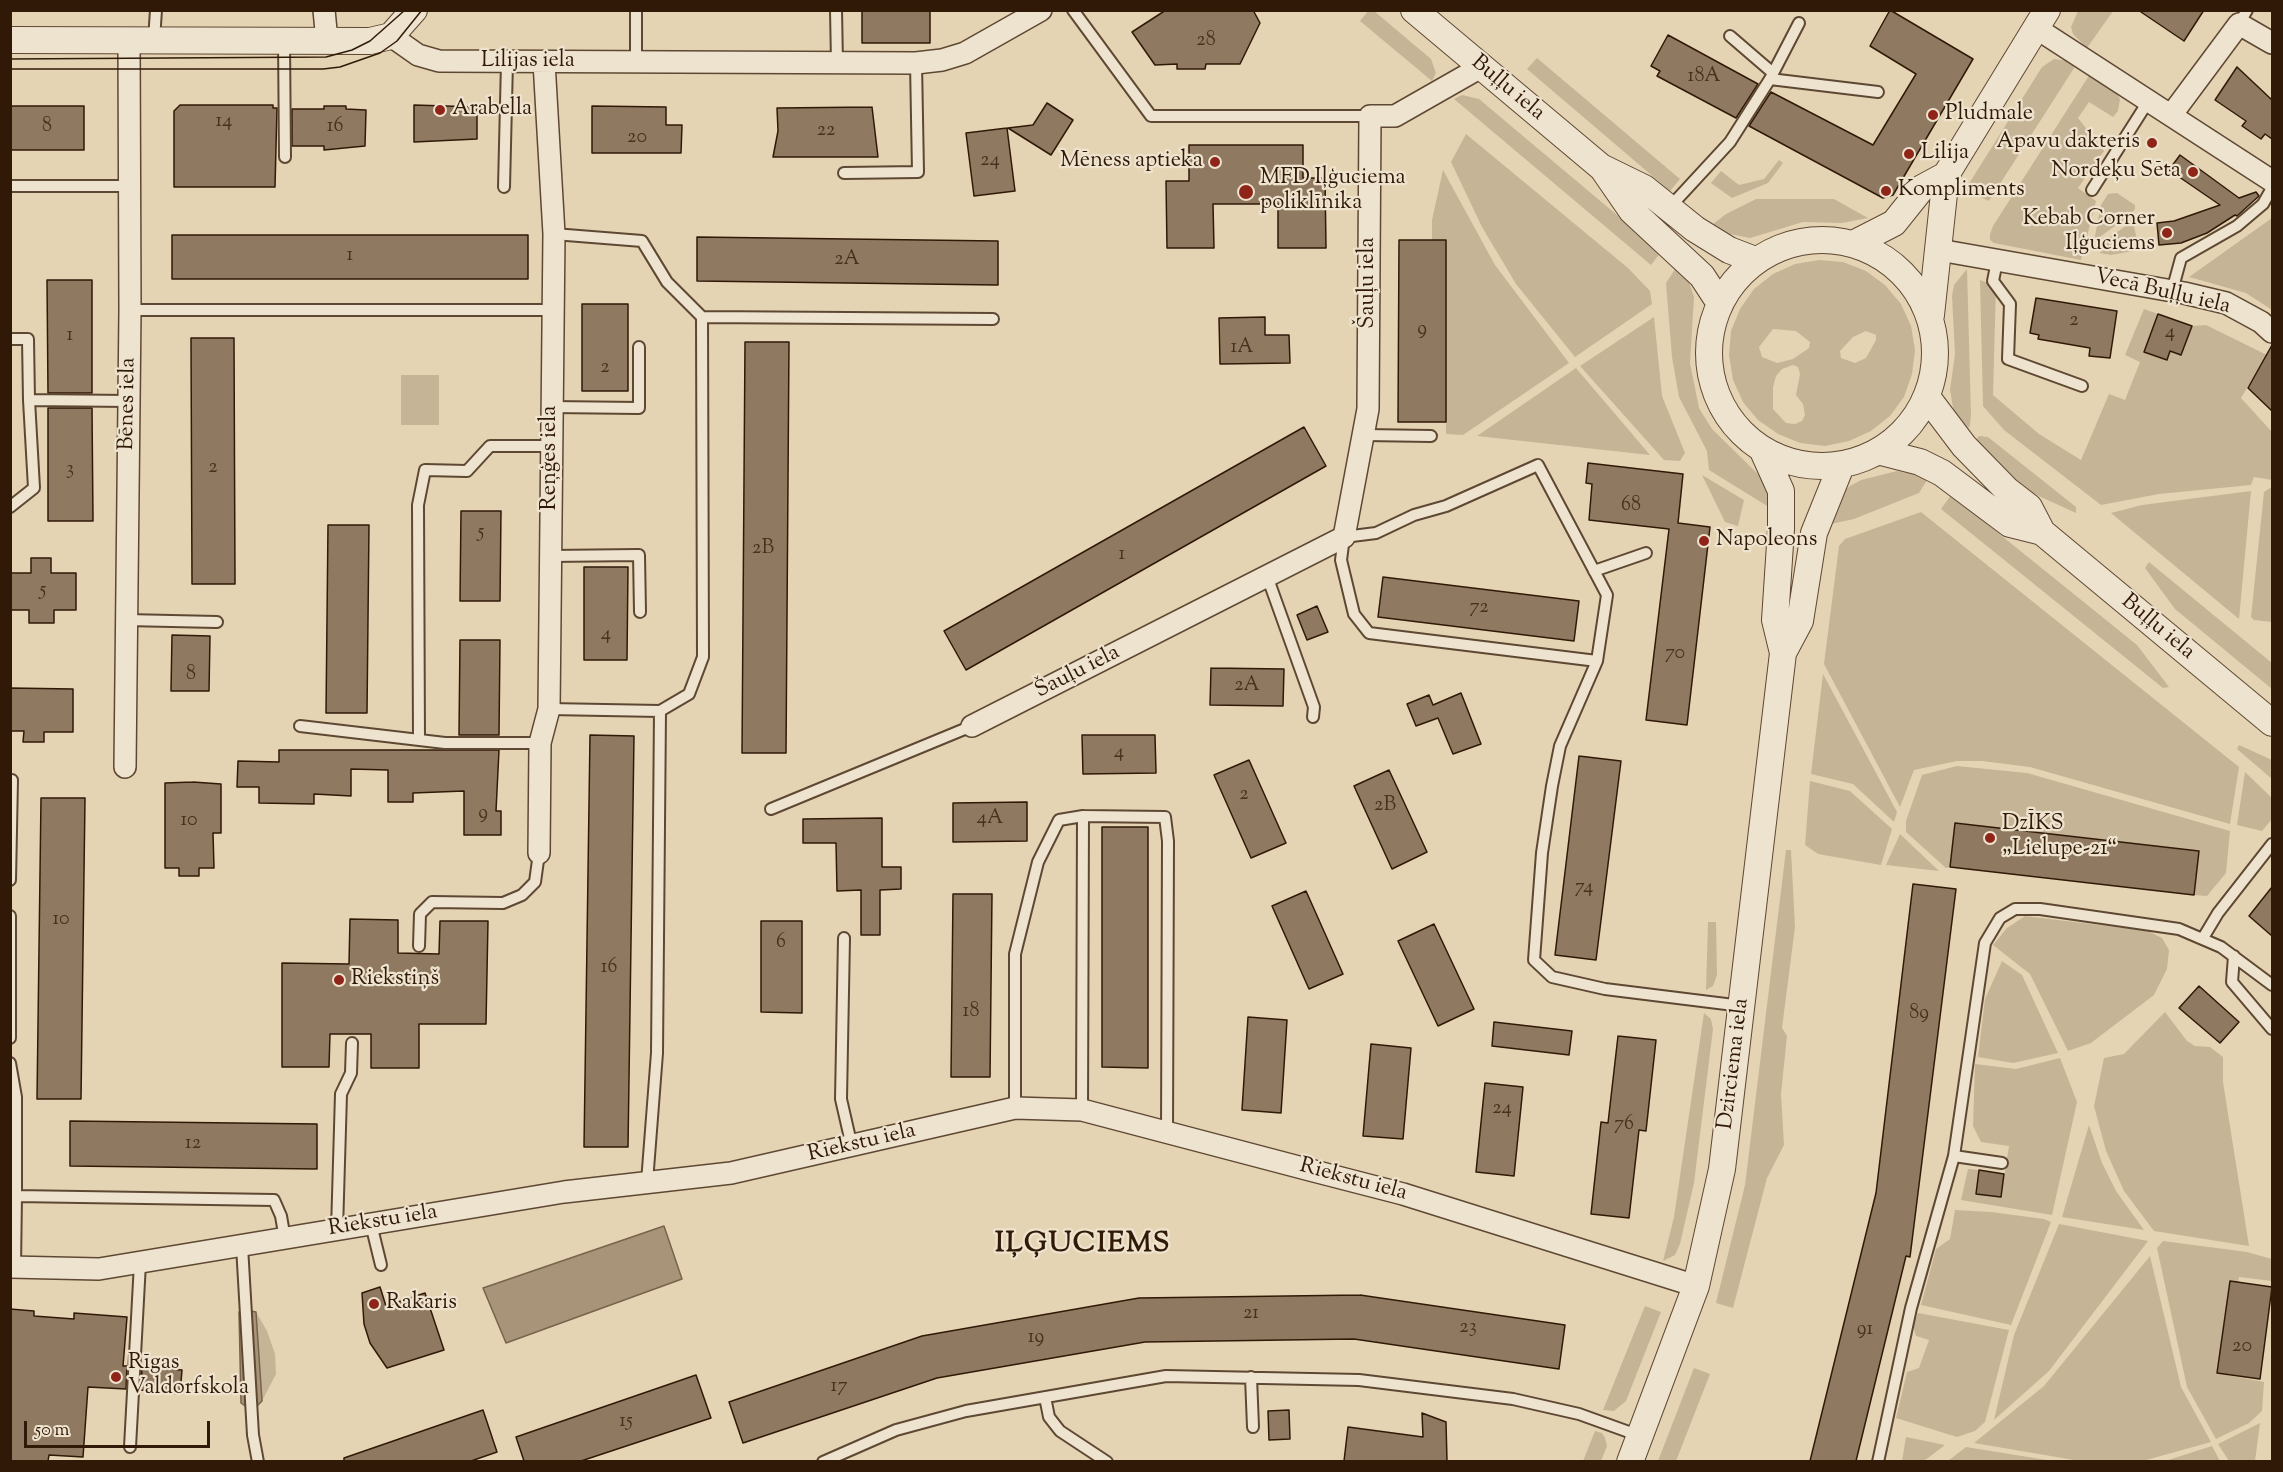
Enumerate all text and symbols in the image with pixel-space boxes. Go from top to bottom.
house number: 28 [1196,30,1216,54]
street label: Lilijas iela [481,49,575,75]
street label: Buļļu iela [1465,50,1549,128]
house number: 18A [1688,66,1720,90]
place label: Arabella [452,97,532,123]
place label: Pludmale [1945,102,2033,128]
marker: Arabella [433,103,447,117]
marker: Pludmale [1926,108,1940,122]
house number: 14 [216,111,232,135]
house number: 8 [42,116,52,140]
house number: 16 [327,116,343,140]
house number: 22 [817,120,835,144]
house number: 20 [627,127,647,151]
place label: Apavu dakteris [1996,130,2140,156]
marker: Apavu dakteris [2145,136,2159,150]
place label: Lilija [1921,141,1969,167]
marker: Lilija [1902,147,1916,161]
place label: Mēness aptieka [1060,149,1203,175]
house number: 24 [980,150,1000,174]
marker: Mēness aptieka [1208,155,1222,169]
place label: Nordeķu Sēta [2051,159,2181,185]
marker: Nordeķu Sēta [2186,165,2200,179]
place label: MFD Iļģuciema poliklīnika [1260,166,1406,218]
place label: Kompliments [1898,178,2025,204]
marker: MFD Iļģuciema poliklīnika [1237,183,1255,201]
marker: Kompliments [1879,184,1893,198]
place label: Kebab Corner Iļģuciems [2023,207,2155,258]
marker: Kebab Corner Iļģuciems [2160,226,2174,240]
street label: Šauļu iela [1356,237,1382,329]
house number: 1 [347,245,353,269]
house number: 2A [834,249,860,273]
street label: Vecā Buļļu iela [2091,264,2233,322]
house number: 2 [2069,310,2079,334]
house number: 9 [1417,319,1427,343]
house number: 4 [2165,322,2175,346]
house number: 1 [67,325,73,349]
house number: 1A [1230,337,1254,361]
street label: Bēnes iela [115,357,143,451]
house number: 2 [600,357,610,381]
street label: Reņģes iela [538,406,564,510]
house number: 2 [208,457,218,481]
house number: 3 [66,459,74,483]
house number: 68 [1621,495,1641,519]
house number: 5 [478,522,484,546]
place label: Napoleons [1716,528,1817,554]
marker: Napoleons [1697,534,1711,548]
house number: 2B [752,538,774,562]
house number: 1 [1119,544,1125,568]
house number: 5 [40,580,46,604]
street label: Buļļu iela [2115,589,2199,667]
house number: 72 [1469,597,1489,621]
house number: 4 [601,624,611,648]
street label: Šauļu iela [1031,640,1125,706]
house number: 70 [1665,643,1685,667]
house number: 8 [186,664,196,688]
house number: 2A [1234,675,1260,699]
house number: 4 [1114,742,1124,766]
house number: 2 [1239,784,1249,808]
house number: 2B [1374,795,1396,819]
house number: 9 [478,803,488,827]
house number: 4A [977,808,1003,832]
house number: 10 [180,810,198,834]
place label: DzĪKS „Lielupe-21“ [2002,812,2117,864]
marker: DzĪKS „Lielupe-21“ [1983,831,1997,845]
house number: 74 [1575,877,1593,901]
house number: 10 [52,909,70,933]
house number: 6 [776,932,786,956]
house number: 16 [601,957,617,981]
place label: Riekstiņš [351,967,439,993]
marker: Riekstiņš [332,973,346,987]
street label: Dzirciema iela [1714,997,1756,1131]
house number: 18 [963,1001,979,1025]
house number: 89 [1909,1003,1929,1027]
house number: 24 [1492,1098,1512,1122]
house number: 76 [1614,1114,1634,1138]
street label: Riekstu iela [805,1119,919,1169]
house number: 12 [185,1133,201,1157]
street label: Riekstu iela [1296,1154,1410,1208]
street label: Riekstu iela [327,1200,439,1244]
district label: IĻĢUCIEMS [995,1229,1171,1263]
place label: Rakaris [386,1291,457,1317]
marker: Rakaris [367,1297,381,1311]
house number: 21 [1243,1303,1259,1327]
house number: 23 [1459,1317,1477,1341]
house number: 91 [1857,1319,1873,1343]
house number: 19 [1028,1327,1044,1351]
house number: 20 [2232,1336,2252,1360]
place label: Rīgas Valdorfskola [128,1351,249,1402]
marker: Rīgas Valdorfskola [109,1370,123,1384]
house number: 17 [831,1376,847,1400]
scale bar [27,1409,213,1447]
house number: 15 [619,1411,633,1435]
text: 50 m [35,1418,69,1444]

